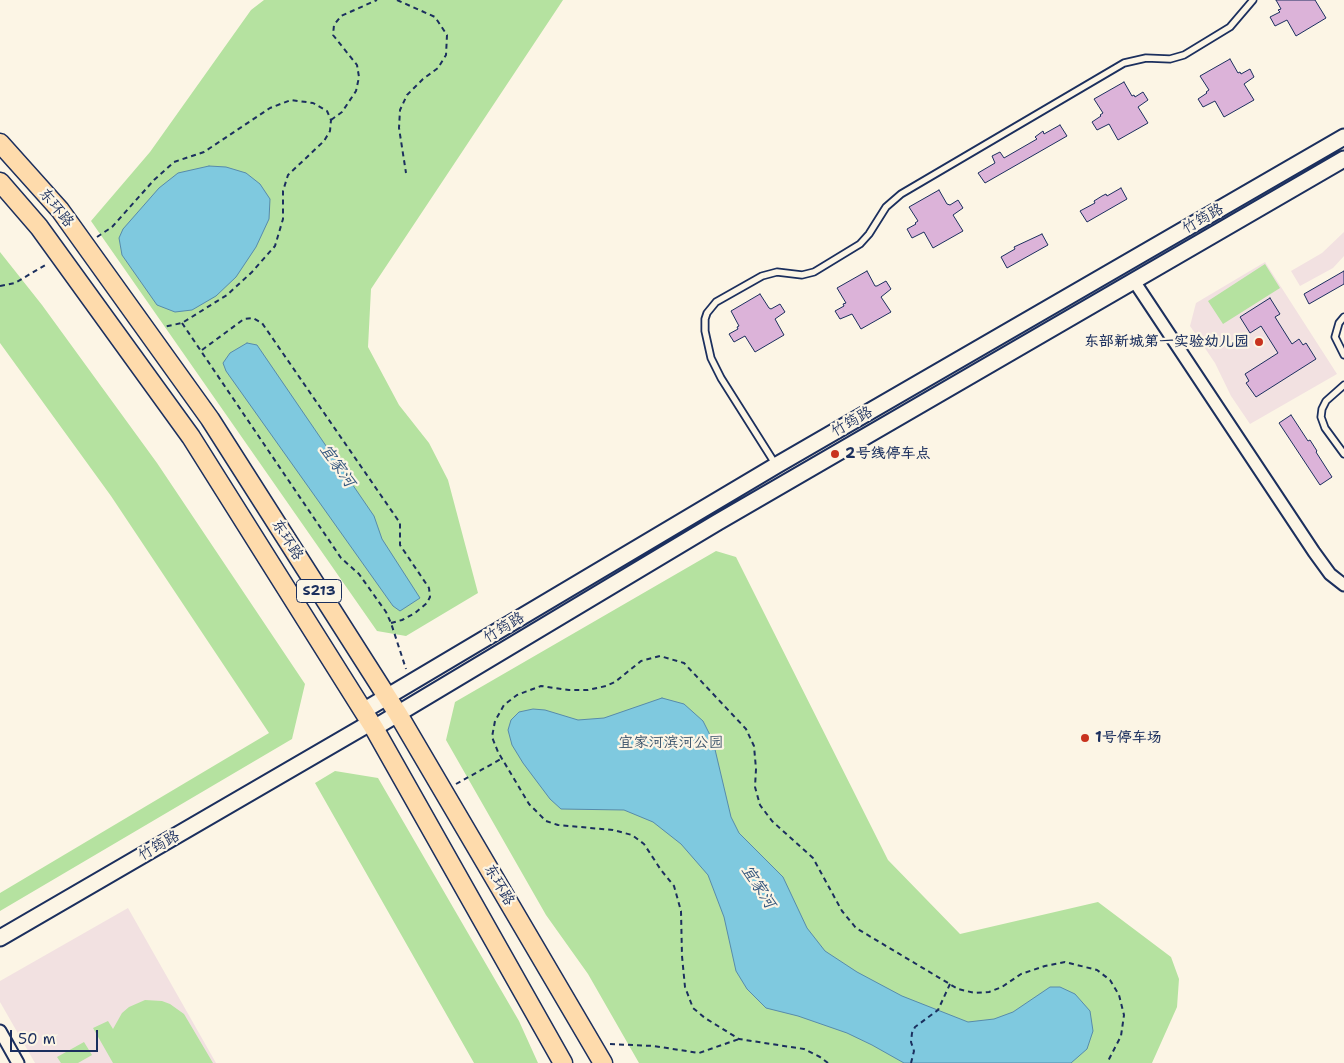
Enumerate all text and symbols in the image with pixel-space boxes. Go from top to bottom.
street label: 东环路 [35,185,77,231]
street label: 竹筠路 [1179,200,1227,238]
place label: 东部新城第一实验幼儿园 [1084,333,1249,351]
marker: 东部新城第一实验幼儿园 [1253,336,1265,348]
street label: 竹筠路 [828,403,876,441]
water label: 宜家河 [315,441,359,491]
place label: 2号线停车点 [845,445,930,463]
marker: 2号线停车点 [829,448,841,460]
street label: 东环路 [267,516,307,564]
road number: S213 [296,580,342,602]
street label: 竹筠路 [480,609,528,647]
place label: 1号停车场 [1095,729,1162,747]
marker: 1号停车场 [1079,732,1091,744]
park label: 宜家河滨河公园 [619,734,723,752]
street label: 竹筠路 [135,827,183,865]
street label: 东环路 [480,861,518,909]
water label: 宜家河 [737,862,779,912]
scale bar [12,1020,100,1052]
text: 50 m [18,1029,56,1049]

